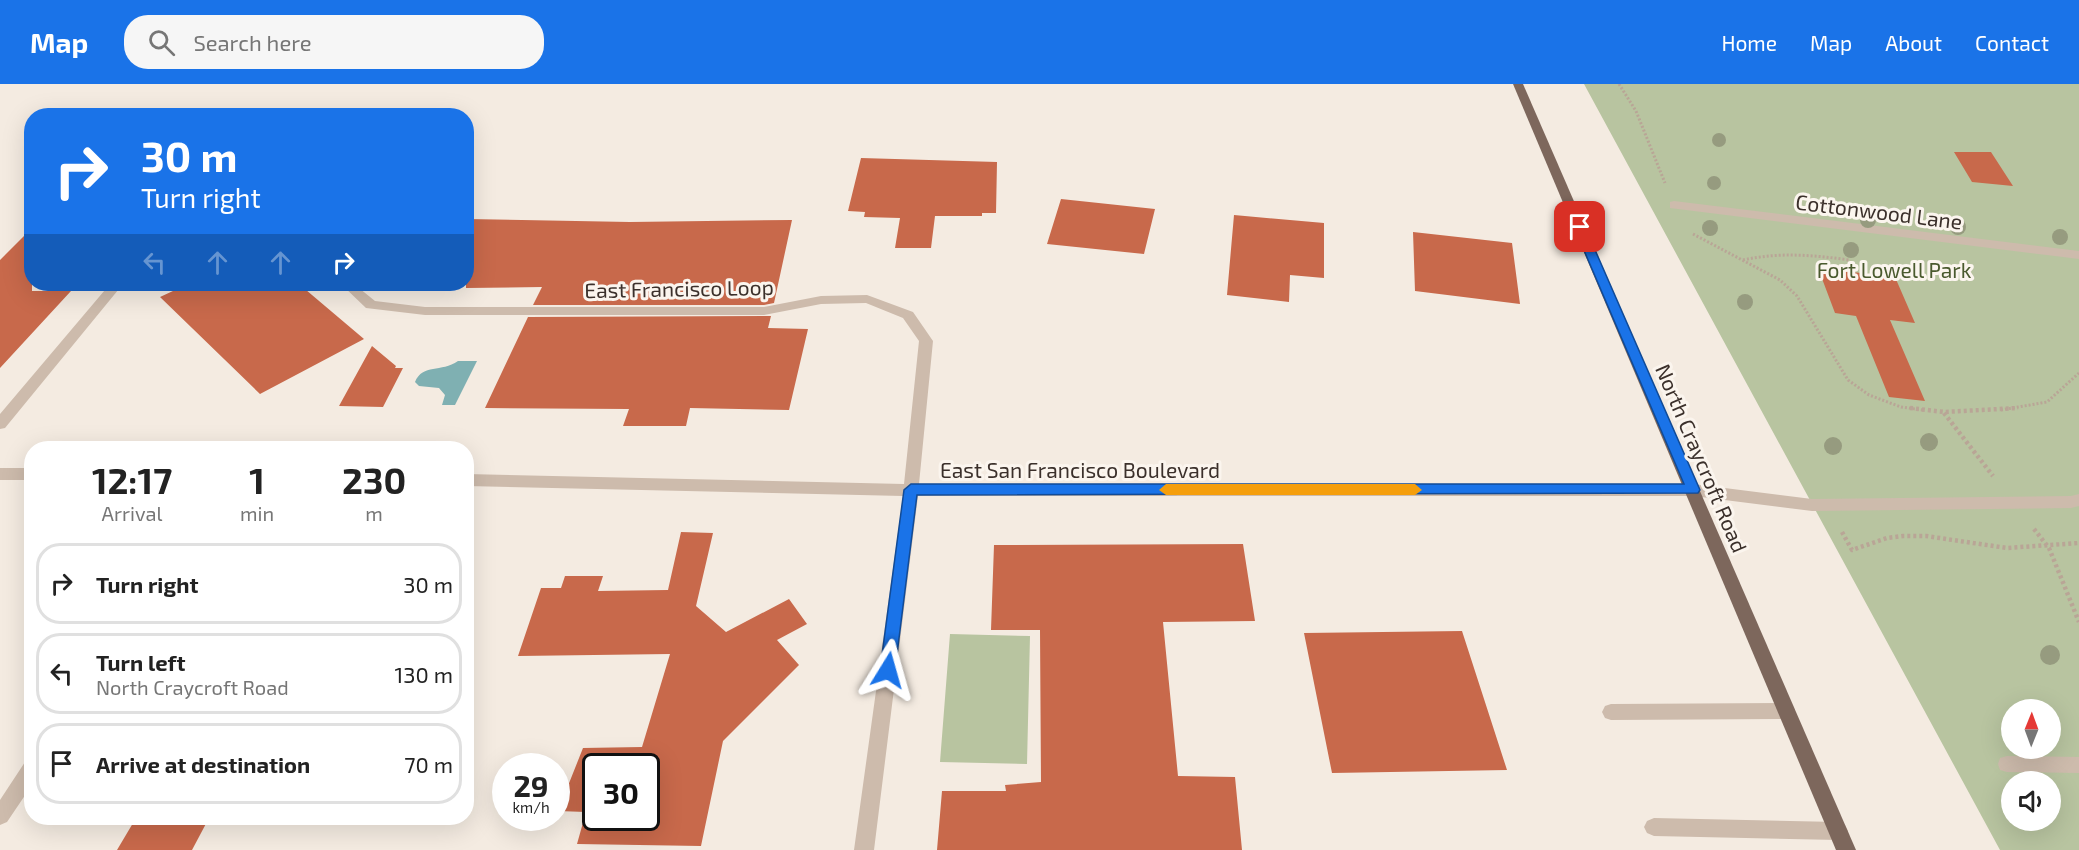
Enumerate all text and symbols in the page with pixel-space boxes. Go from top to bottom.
search box [124,15,544,69]
text: Map [30,25,88,59]
icon: search [145,26,178,59]
text: Search here [193,29,312,55]
text: Home [1721,30,1777,55]
text: Map [1810,30,1852,55]
text: About [1885,30,1942,55]
text: Contact [1975,30,2049,55]
text: 30 m [141,130,237,180]
icon: right [42,132,120,210]
text: Turn right [141,181,261,213]
street label: Cottonwood Lane [1794,188,1964,234]
pin [1554,201,1605,252]
icon: arrive [1563,210,1596,243]
icon: left [138,246,171,279]
icon: ahead [201,246,234,279]
icon: ahead [264,246,297,279]
icon: right [327,246,360,279]
park label: Fort Lowell Park [1817,257,1972,282]
street label: East Francisco Loop [584,274,774,302]
street label: North Craycroft Road [1651,360,1753,556]
street label: East San Francisco Boulevard [940,457,1220,482]
text: 12:17 [92,458,172,501]
text: 1 [249,458,265,501]
text: 230 [342,458,406,501]
text: Arrival [102,501,162,525]
text: min [240,501,274,525]
text: m [365,501,383,525]
icon: right [45,567,78,600]
text: Turn right [96,571,198,597]
text: 30 m [403,571,453,597]
position arrow [856,638,920,702]
text: Turn left [96,649,185,675]
icon: left [45,657,78,690]
text: 130 m [395,661,453,687]
text: North Craycroft Road [96,675,289,699]
north arrow [2001,699,2061,759]
map controls [2001,699,2061,831]
icon: arrive [45,747,78,780]
text: Arrive at destination [96,751,310,777]
text: 70 m [404,751,453,777]
speed limit sign: 30 [582,753,660,831]
text: 29 [513,767,549,803]
button: sound [2001,771,2061,831]
text: km/h [512,798,550,816]

